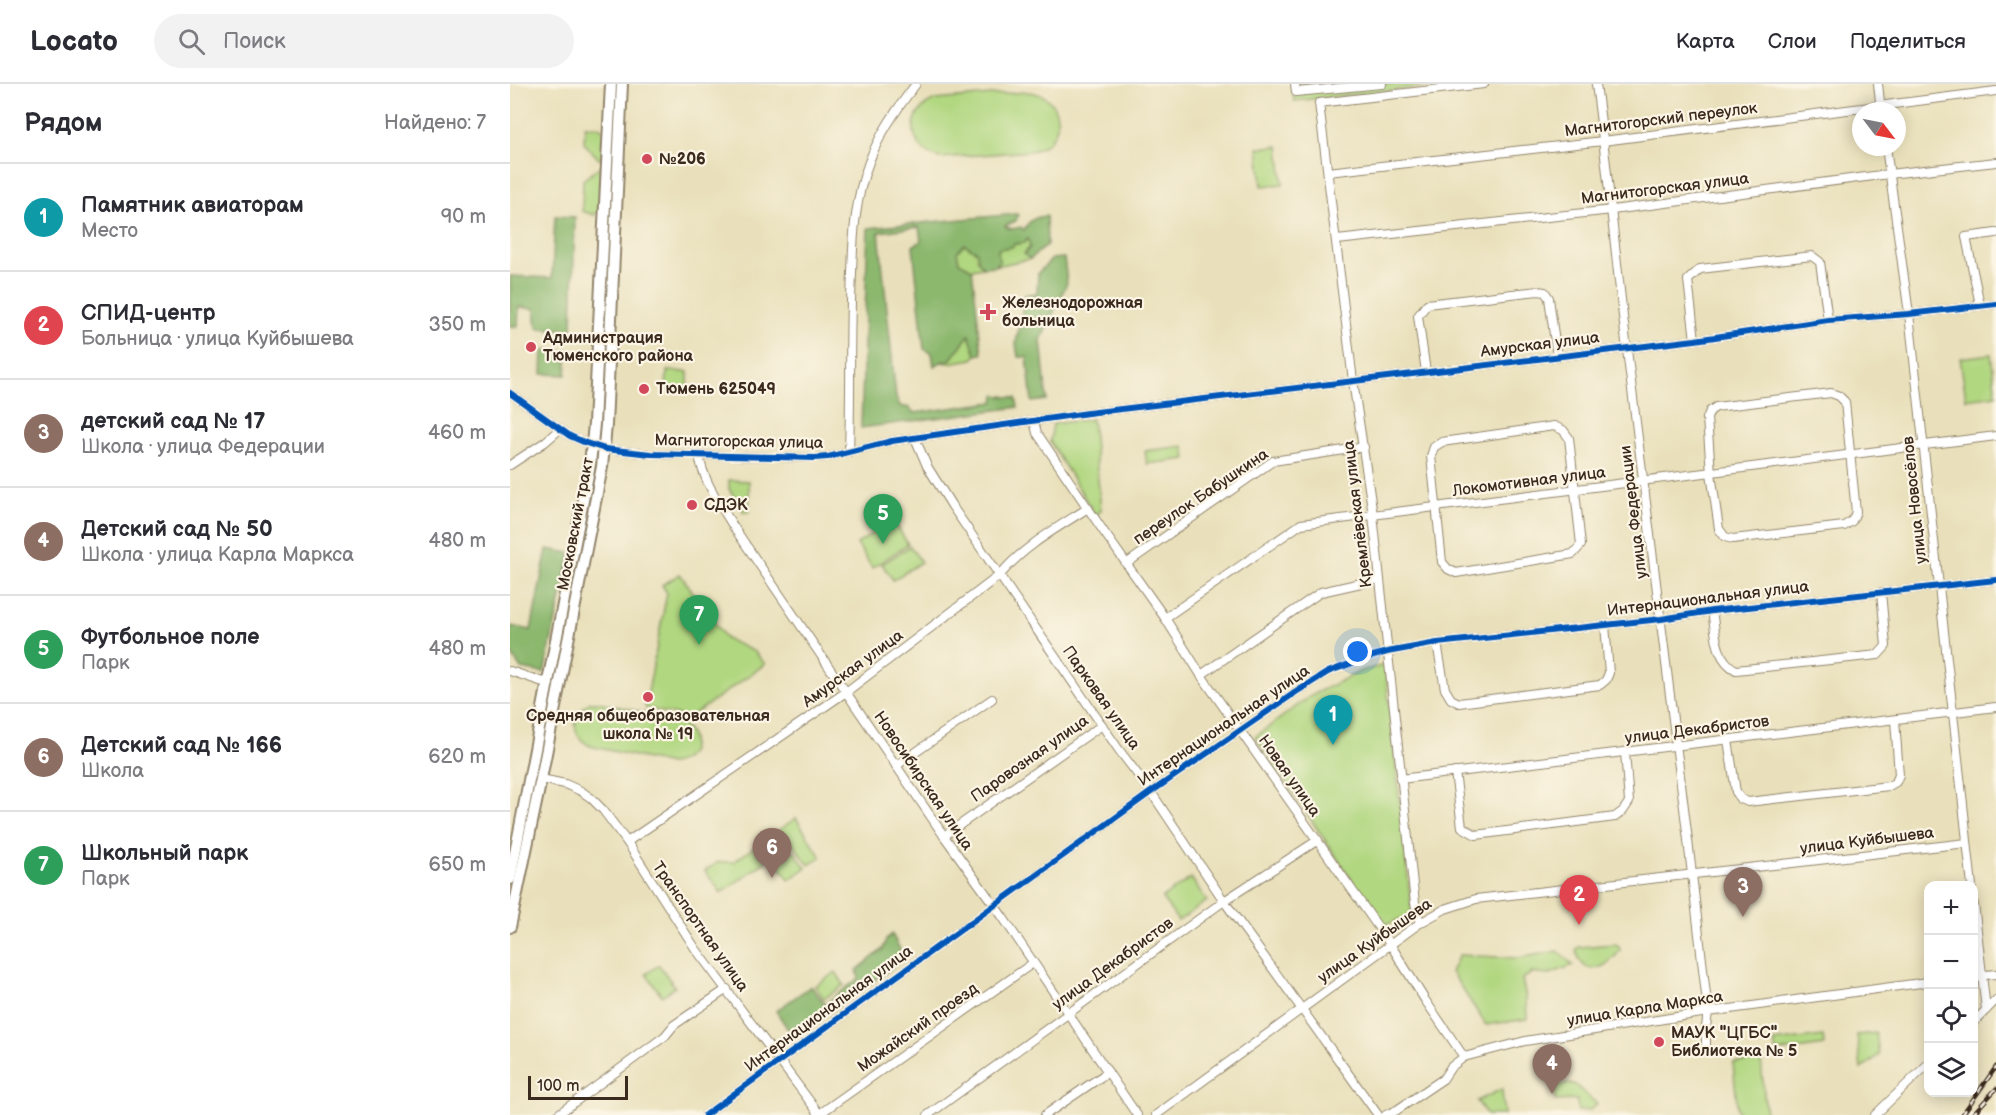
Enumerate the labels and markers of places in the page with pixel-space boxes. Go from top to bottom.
place label: №206 [659,150,706,169]
marker: №206 [640,152,654,166]
place label: Железнодорожная больница [1002,294,1143,331]
marker: Железнодорожная больница [979,303,997,321]
place label: Администрация Тюменского района [542,329,694,366]
marker: Администрация Тюменского района [524,340,538,354]
place label: Тюмень 625049 [656,380,776,399]
marker: Тюмень 625049 [637,382,651,396]
pin: 5 [864,494,902,544]
place label: СДЭК [704,496,748,515]
marker: СДЭК [685,498,699,512]
pin: 7 [680,596,718,645]
marker: Средняя общеобразовательная школа № 19 [641,690,655,704]
pin: 1 [1314,696,1352,745]
place label: Средняя общеобразовательная школа № 19 [526,707,770,744]
pin: 6 [752,828,792,878]
pin: 3 [1724,868,1762,917]
pin: 2 [1560,876,1598,925]
place label: МАУК "ЦГБС" Библиотека № 5 [1671,1024,1797,1061]
marker: МАУК "ЦГБС" Библиотека № 5 [1652,1035,1666,1049]
pin: 4 [1532,1044,1572,1094]

